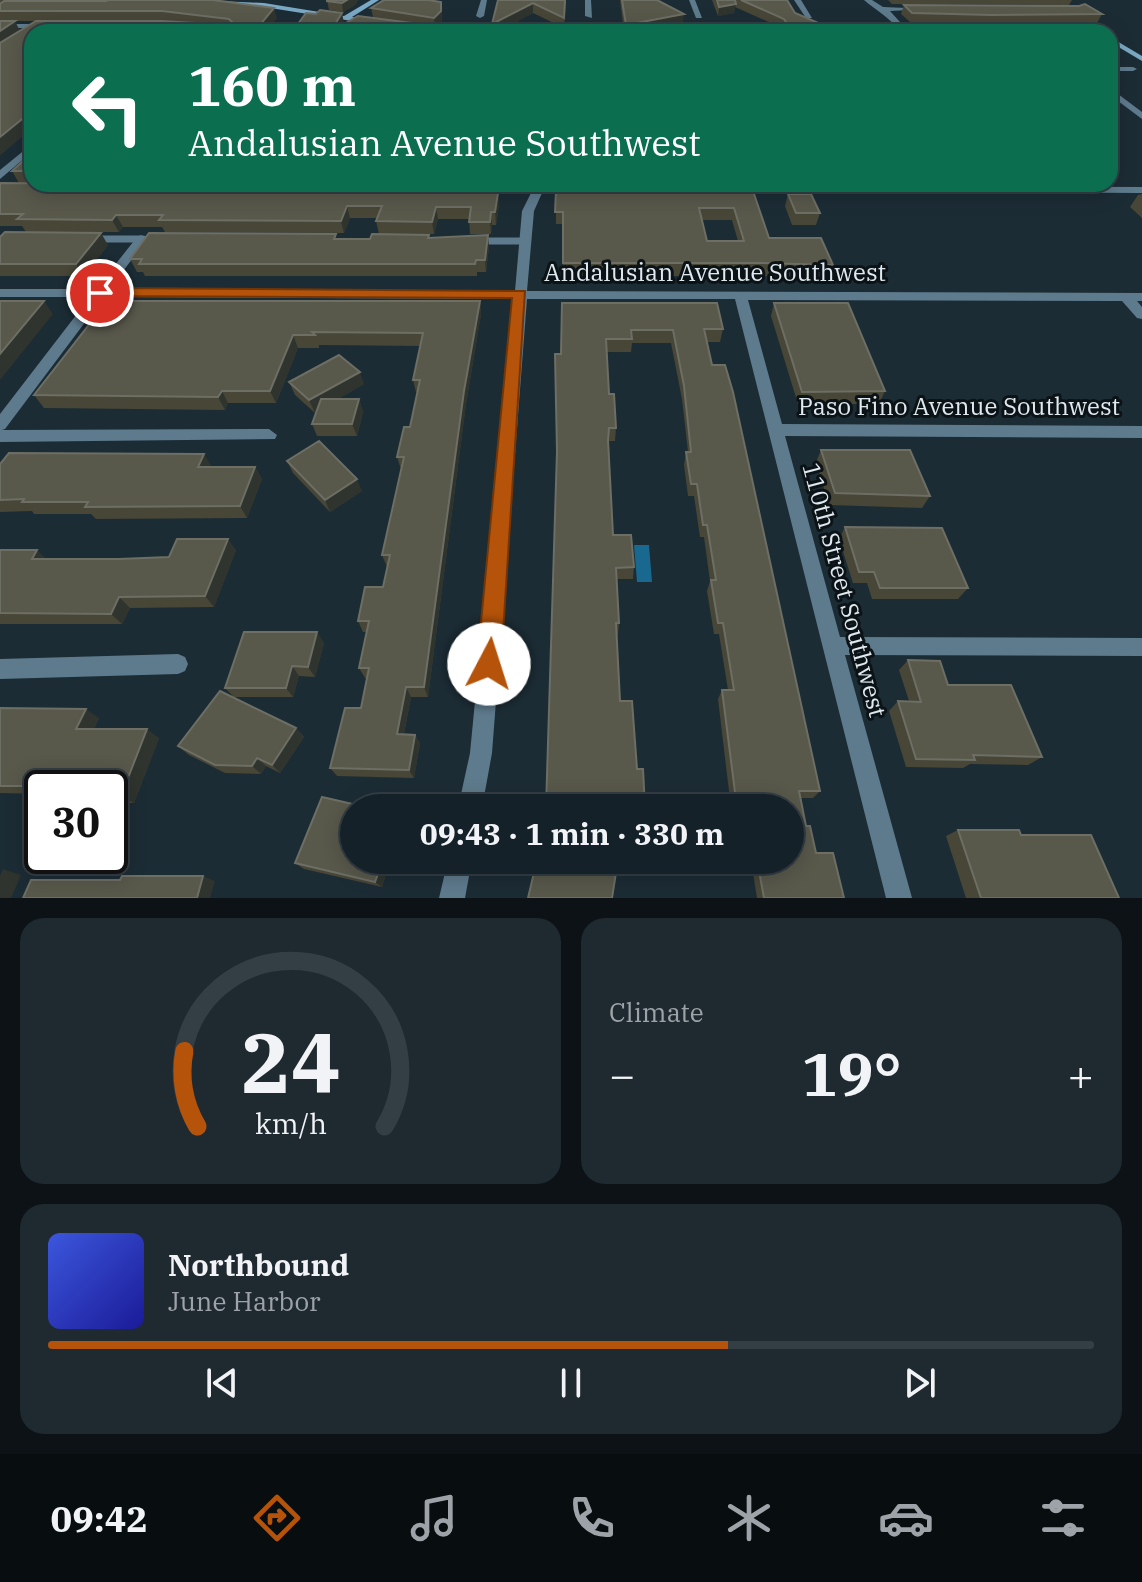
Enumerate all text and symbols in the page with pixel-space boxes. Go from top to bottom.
text: 160 m [188,49,356,121]
icon: left [56,56,160,160]
text: Andalusian Avenue Southwest [188,119,701,166]
street label: Andalusian Avenue Southwest [544,256,886,288]
pin [66,259,134,327]
icon: arrive [78,271,122,315]
street label: Paso Fino Avenue Southwest [798,390,1120,422]
street label: 110th Street Southwest [796,459,894,721]
position arrow [447,622,531,706]
speed limit sign: 30 [24,770,128,874]
text: 09:43 · 1 min · 330 m [420,814,724,853]
text: Climate [609,995,704,1029]
text: 24 [241,1008,340,1116]
text: 19° [801,1034,902,1113]
text: − [609,1046,635,1103]
text: + [1068,1046,1094,1103]
text: km/h [254,1105,327,1142]
text: Northbound [168,1245,349,1284]
text: June Harbor [168,1284,321,1318]
icon: previous [200,1361,244,1405]
icon: pause [549,1361,593,1405]
icon: next [898,1361,942,1405]
icon: directions [249,1490,305,1546]
icon: music [406,1490,462,1546]
icon: phone [564,1490,620,1546]
icon: climate [721,1490,777,1546]
icon: car [878,1490,934,1546]
icon: filters [1035,1490,1091,1546]
text: 09:42 [51,1495,148,1542]

